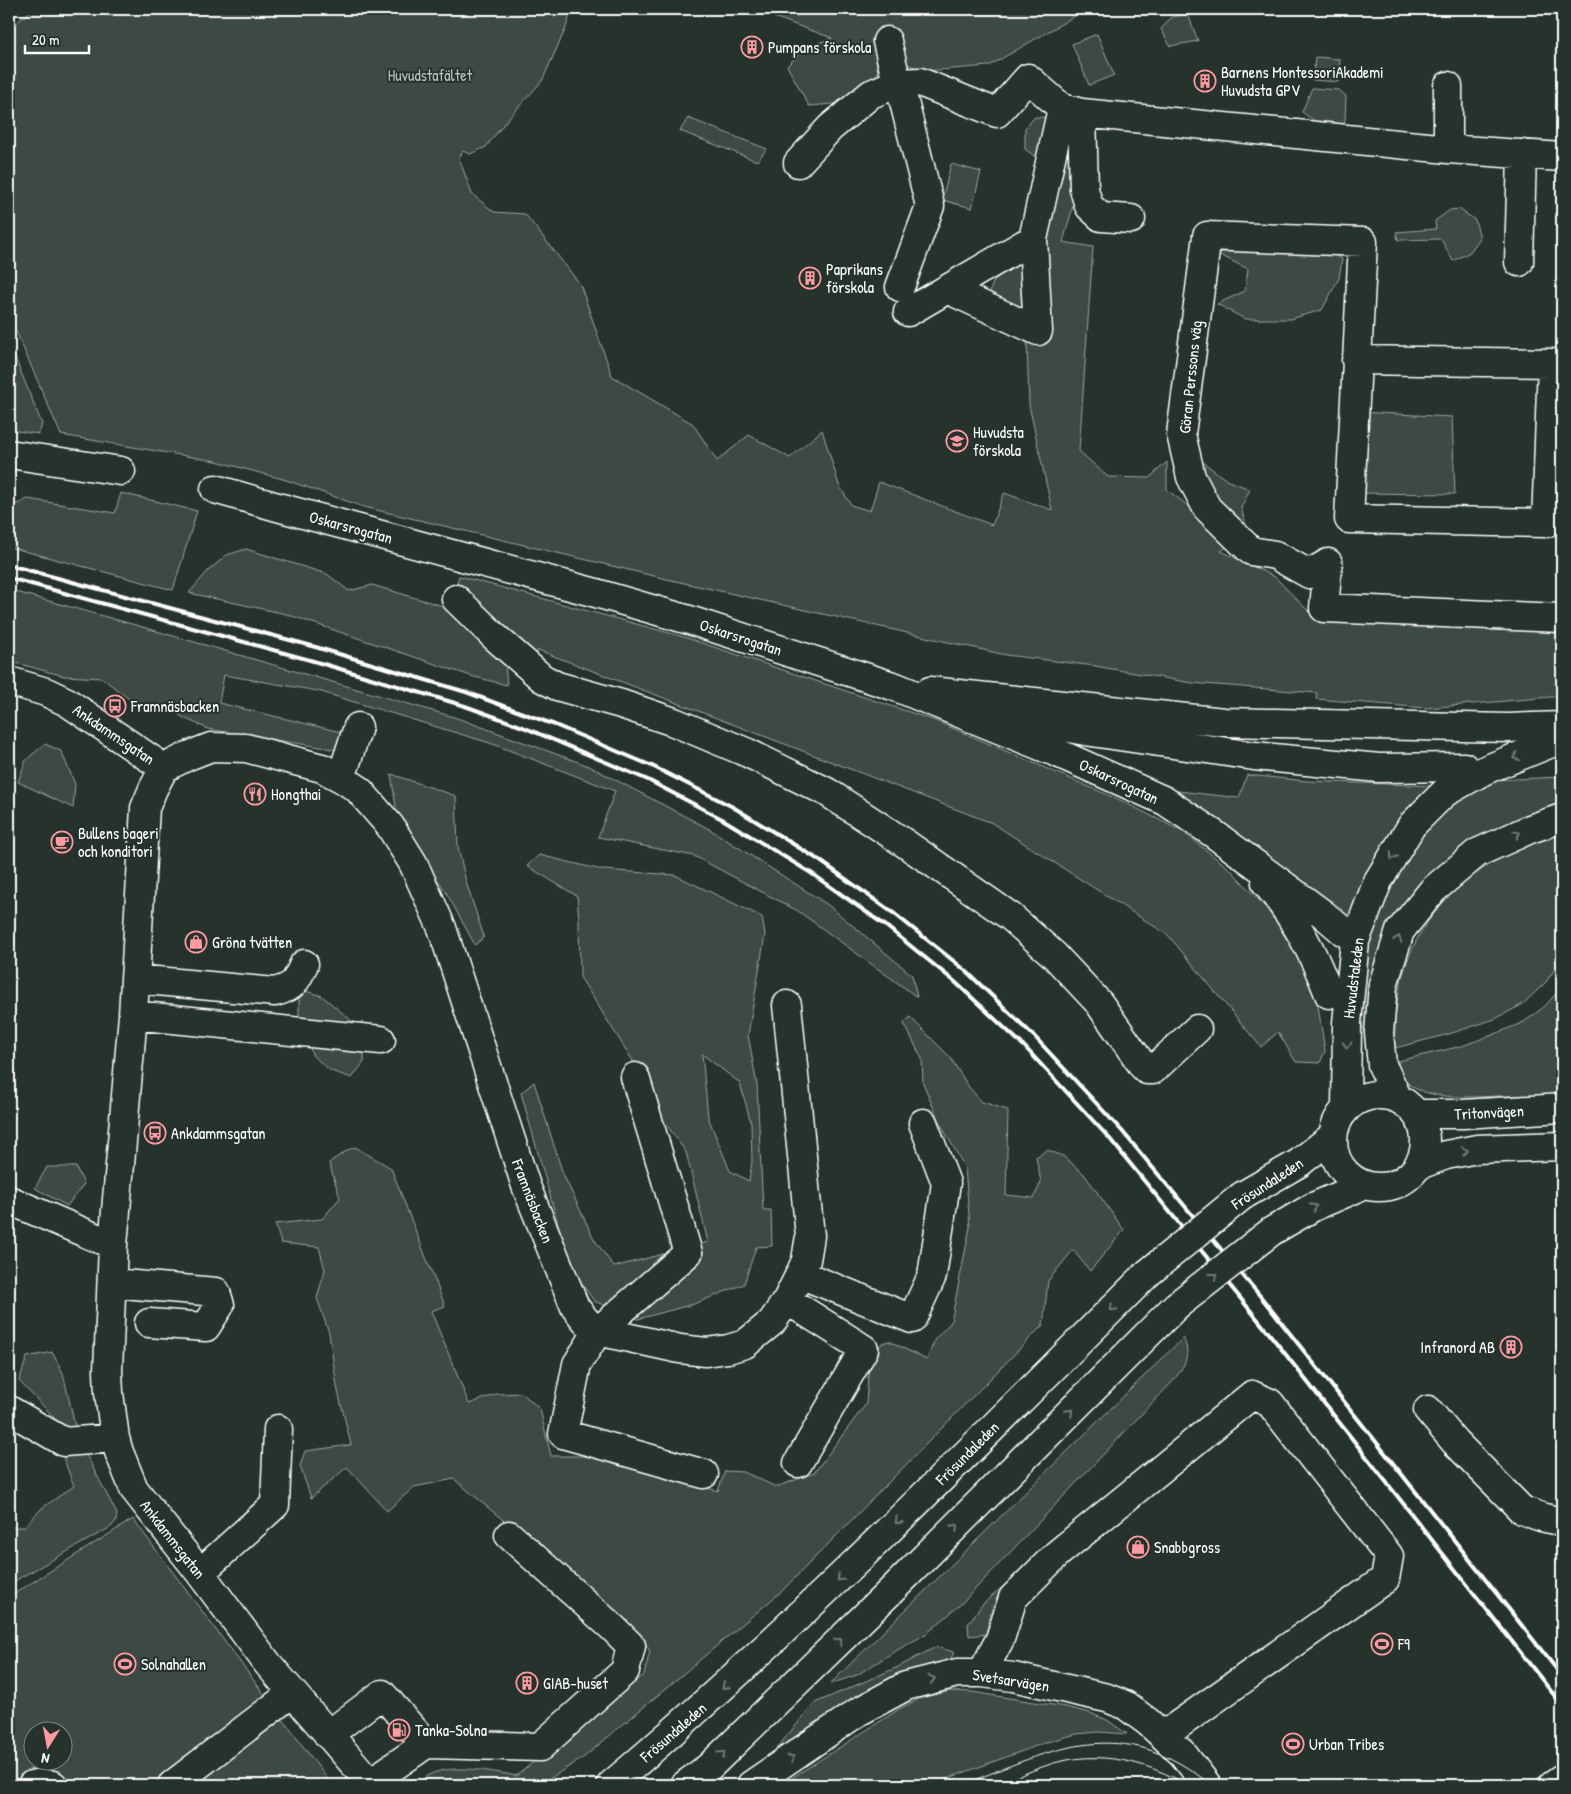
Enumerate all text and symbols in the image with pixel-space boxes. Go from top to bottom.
scale bar [25,22,89,54]
text: 20 m [32,29,59,50]
building icon: Pumpans förskola [740,35,764,59]
place label: Pumpans förskola [768,36,871,58]
place label: Barnens MontessoriAkademi Huvudsta GPV [1221,61,1384,101]
park label: Huvudstafältet [388,64,473,86]
building icon: Barnens MontessoriAkademi Huvudsta GPV [1193,69,1217,93]
place label: Paprikans förskola [826,258,883,298]
building icon: Paprikans förskola [798,266,822,290]
street label: Göran Perssons väg [1173,319,1207,435]
place label: Huvudsta förskola [973,421,1024,461]
school or university icon: Huvudsta förskola [945,429,969,453]
street label: Oskarsrogatan [307,505,395,549]
street label: Oskarsrogatan [697,613,785,661]
bus stop icon: Framnäsbacken [103,694,127,718]
place label: Framnäsbacken [130,695,219,717]
street label: Ankdammsgatan [69,698,159,770]
one-way arrow [1512,751,1521,761]
street label: Oskarsrogatan [1076,753,1162,809]
restaurant icon: Hongthai [243,782,267,806]
place label: Hongthai [271,783,321,805]
place label: Bullens bageri och konditori [78,822,159,862]
cafe icon: Bullens bageri och konditori [50,830,74,854]
one-way arrow [1512,830,1521,841]
one-way arrow [1390,851,1399,860]
shop icon: Gröna tvätten [184,930,208,954]
place label: Gröna tvätten [212,931,292,953]
one-way arrow [1392,935,1402,944]
street label: Huvudstaleden [1337,936,1369,1020]
one-way arrow [1342,1042,1352,1049]
street label: Tritonvägen [1454,1099,1524,1125]
bus stop icon: Ankdammsgatan [143,1121,167,1145]
place label: Ankdammsgatan [171,1122,266,1144]
one-way arrow [1461,1147,1470,1157]
street label: Frösundaleden [1226,1152,1307,1215]
street label: Framnäsbacken [507,1155,559,1246]
one-way arrow [1309,1203,1318,1213]
one-way arrow [1208,1274,1217,1282]
one-way arrow [1110,1302,1119,1311]
building icon: Infranord AB [1499,1335,1523,1359]
place label: Infranord AB [1420,1336,1495,1358]
one-way arrow [1064,1409,1073,1418]
street label: Frösundaleden [930,1416,1004,1490]
street label: Ankdammsgatan [135,1495,211,1583]
one-way arrow [895,1515,904,1524]
one-way arrow [949,1524,958,1533]
shop icon: Snabbgross [1126,1535,1150,1559]
place label: Snabbgross [1154,1536,1220,1558]
one-way arrow [836,1572,845,1581]
sports icon: F9 [1370,1632,1394,1656]
place label: F9 [1397,1633,1410,1655]
one-way arrow [834,1638,843,1647]
sports icon: Solnahallen [113,1652,137,1676]
place label: Solnahallen [141,1653,206,1675]
street label: Svetsarvägen [971,1663,1051,1697]
building icon: GIAB-huset [515,1671,539,1695]
place label: GIAB-huset [543,1672,608,1694]
one-way arrow [927,1674,935,1684]
one-way arrow [721,1680,730,1689]
street label: Frösundaleden [634,1697,711,1768]
fuel station icon: Tanka-Solna [387,1718,411,1742]
place label: Tanka-Solna [415,1719,487,1741]
north arrow [22,1722,72,1772]
sports icon: Urban Tribes [1281,1732,1305,1756]
place label: Urban Tribes [1309,1733,1384,1755]
text: N [39,1749,51,1769]
one-way arrow [717,1751,726,1760]
one-way arrow [785,1755,795,1764]

